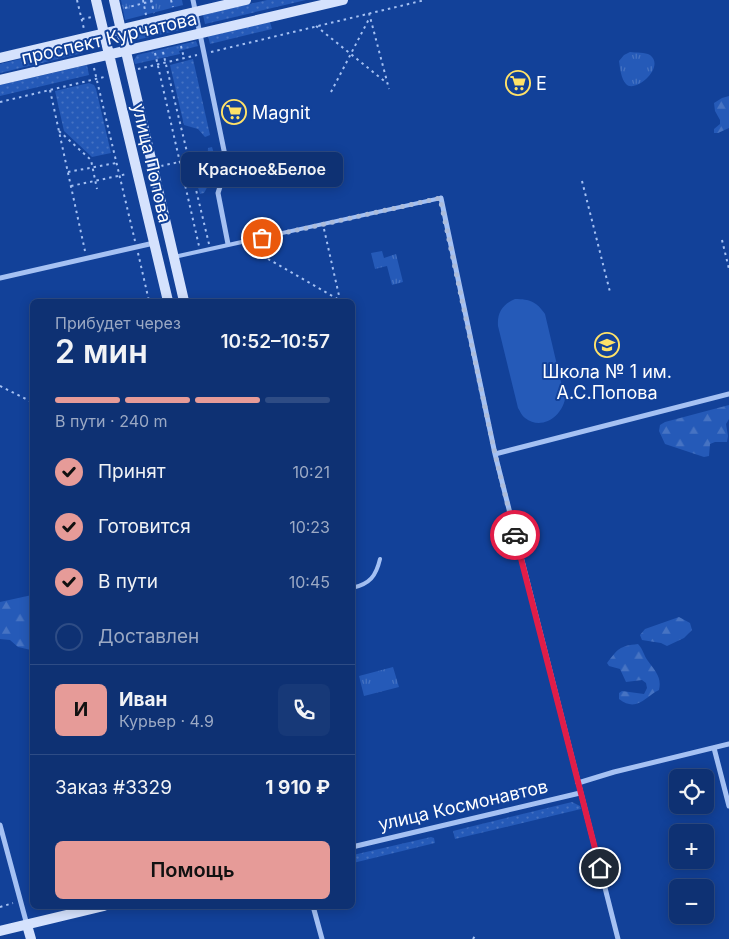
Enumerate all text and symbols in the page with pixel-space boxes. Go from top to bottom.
street label: проспект Курчатова [19,8,199,68]
supermarket icon: Е [505,70,531,96]
place label: Е [536,73,547,94]
supermarket icon: Magnit [221,99,247,125]
street label: улица Попова [128,101,176,225]
place label: Magnit [252,102,310,123]
callout: Красное&Белое [181,153,343,188]
text: Красное&Белое [198,159,326,179]
pin [241,217,283,259]
icon: bag [248,224,276,252]
text: Прибудет через [55,313,181,333]
text: 10:52–10:57 [221,330,330,353]
text: 2 мин [55,332,148,371]
school or university icon: Школа № 1 им. А.С.Попова [594,332,620,358]
place label: Школа № 1 им. А.С.Попова [542,361,672,403]
text: В пути · 240 m [55,411,168,431]
icon: check [55,458,83,486]
text: Принят [98,460,166,483]
text: 10:21 [293,462,330,482]
courier [490,510,540,560]
icon: check [55,513,83,541]
text: Готовится [98,515,191,538]
text: 10:23 [289,517,330,537]
icon: car [501,521,529,549]
icon: check [55,568,83,596]
text: В пути [98,570,158,593]
text: 10:45 [289,572,330,592]
text: Доставлен [98,625,199,648]
button: phone [278,684,330,736]
text: Иван [119,688,167,711]
text: И [74,698,88,721]
text: Курьер · 4.9 [119,711,214,731]
map controls [669,769,714,924]
button: locate [669,769,714,814]
street label: улица Космонавтов [376,775,550,835]
text: Заказ #3329 [55,776,172,799]
text: 1 910 ₽ [265,776,330,799]
button: + [669,824,714,869]
button: Помощь [55,841,330,899]
pin [579,847,621,889]
icon: home [586,854,614,882]
button: − [669,879,714,924]

